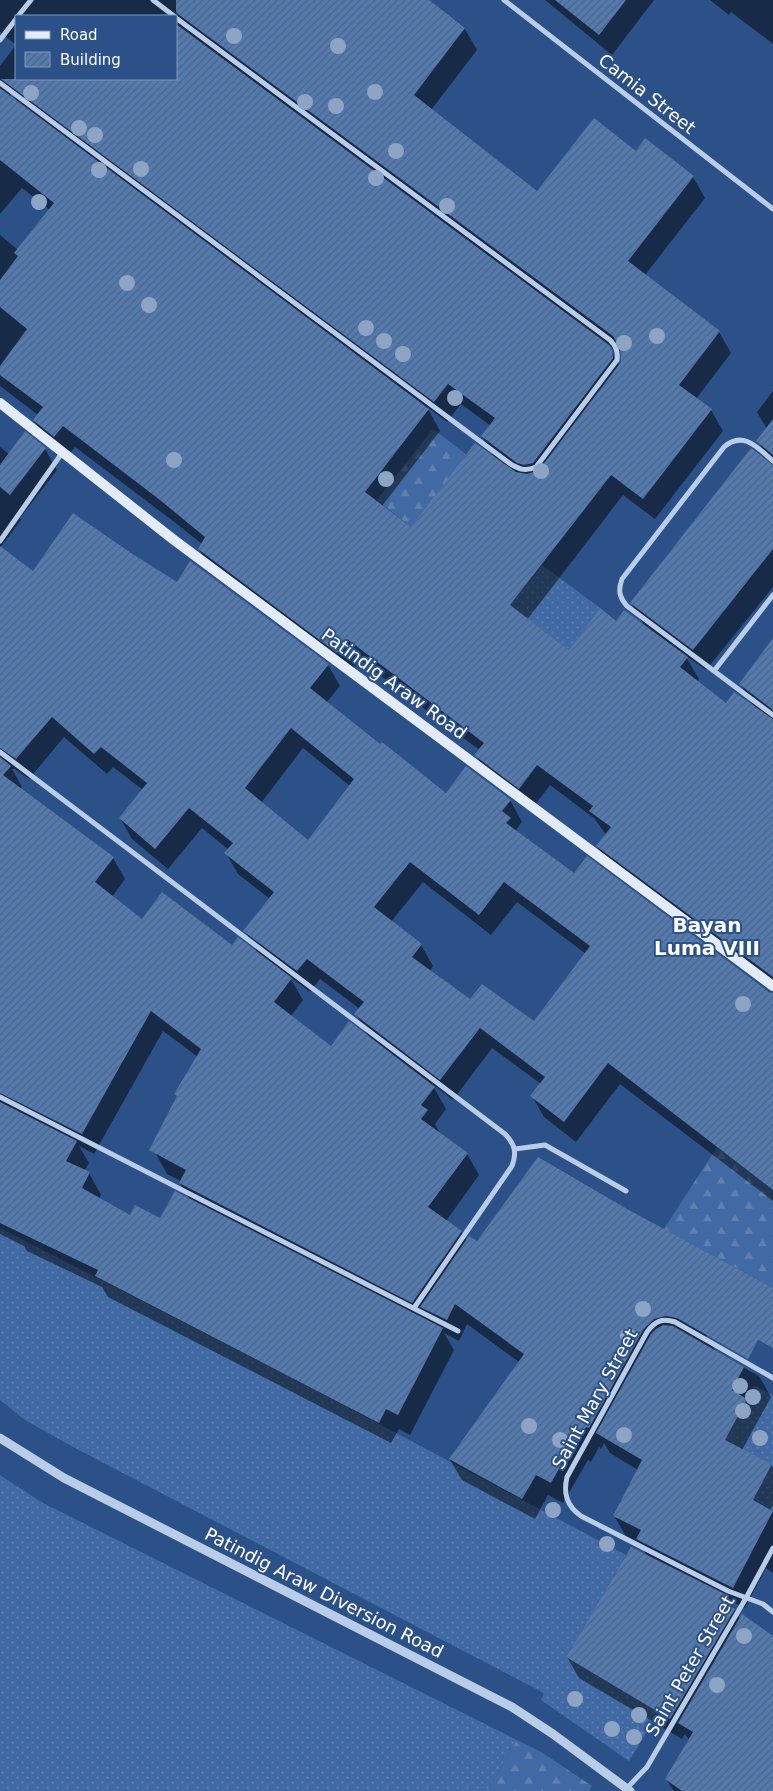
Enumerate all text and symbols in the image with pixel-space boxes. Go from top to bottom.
legend [15,15,178,80]
text: Road [60,26,98,44]
street label: Camia Street [595,49,700,138]
text: Building [60,51,121,69]
street label: Patindig Araw Road [318,624,471,743]
district label: Bayan Luma VIII [654,913,760,960]
street label: Saint Mary Street [547,1325,642,1472]
street label: Patindig Araw Diversion Road [201,1523,447,1662]
street label: Saint Peter Street [641,1592,738,1740]

